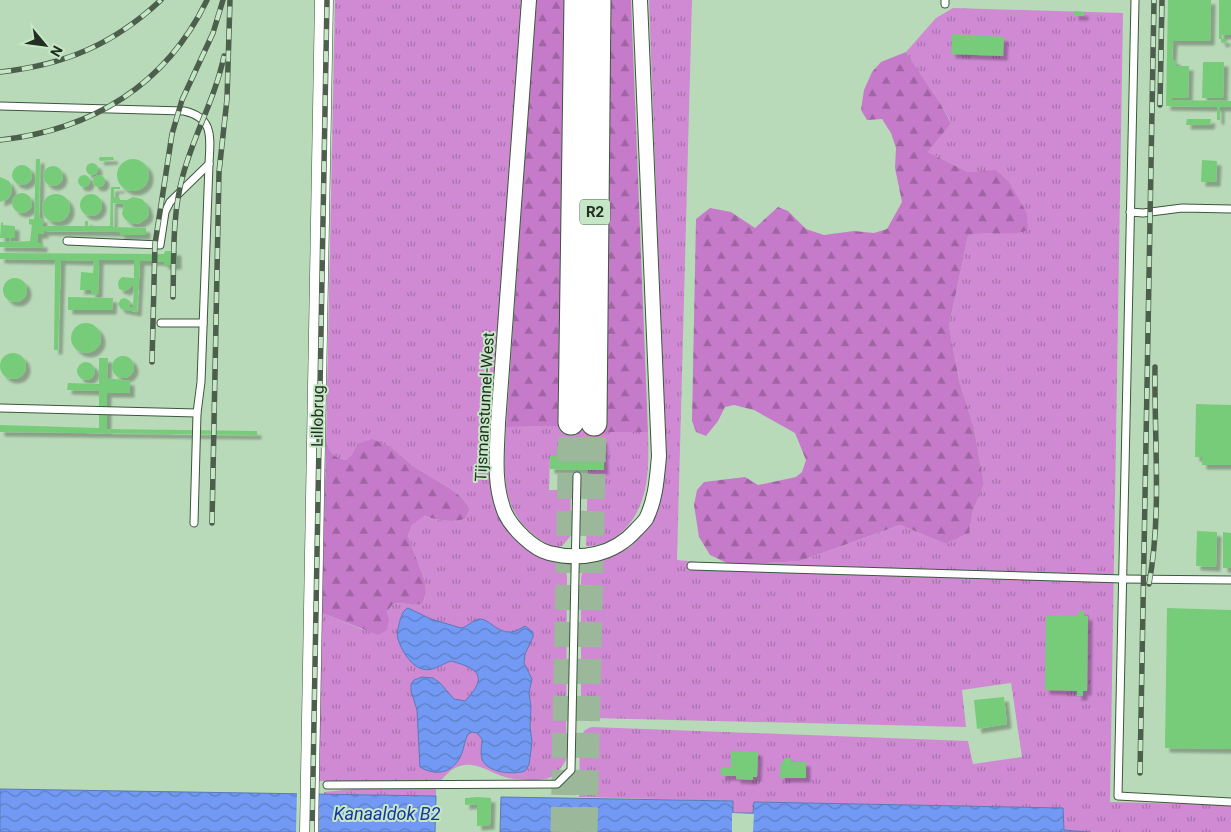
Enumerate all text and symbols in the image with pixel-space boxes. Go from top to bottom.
north arrow [20,20,70,70]
text: N [47,43,66,60]
road number: R2 [580,200,610,224]
street label: Tijsmanstunnel-West [471,332,498,482]
street label: Lillobrug [307,385,328,447]
water label: Kanaaldok B2 [333,803,441,824]

